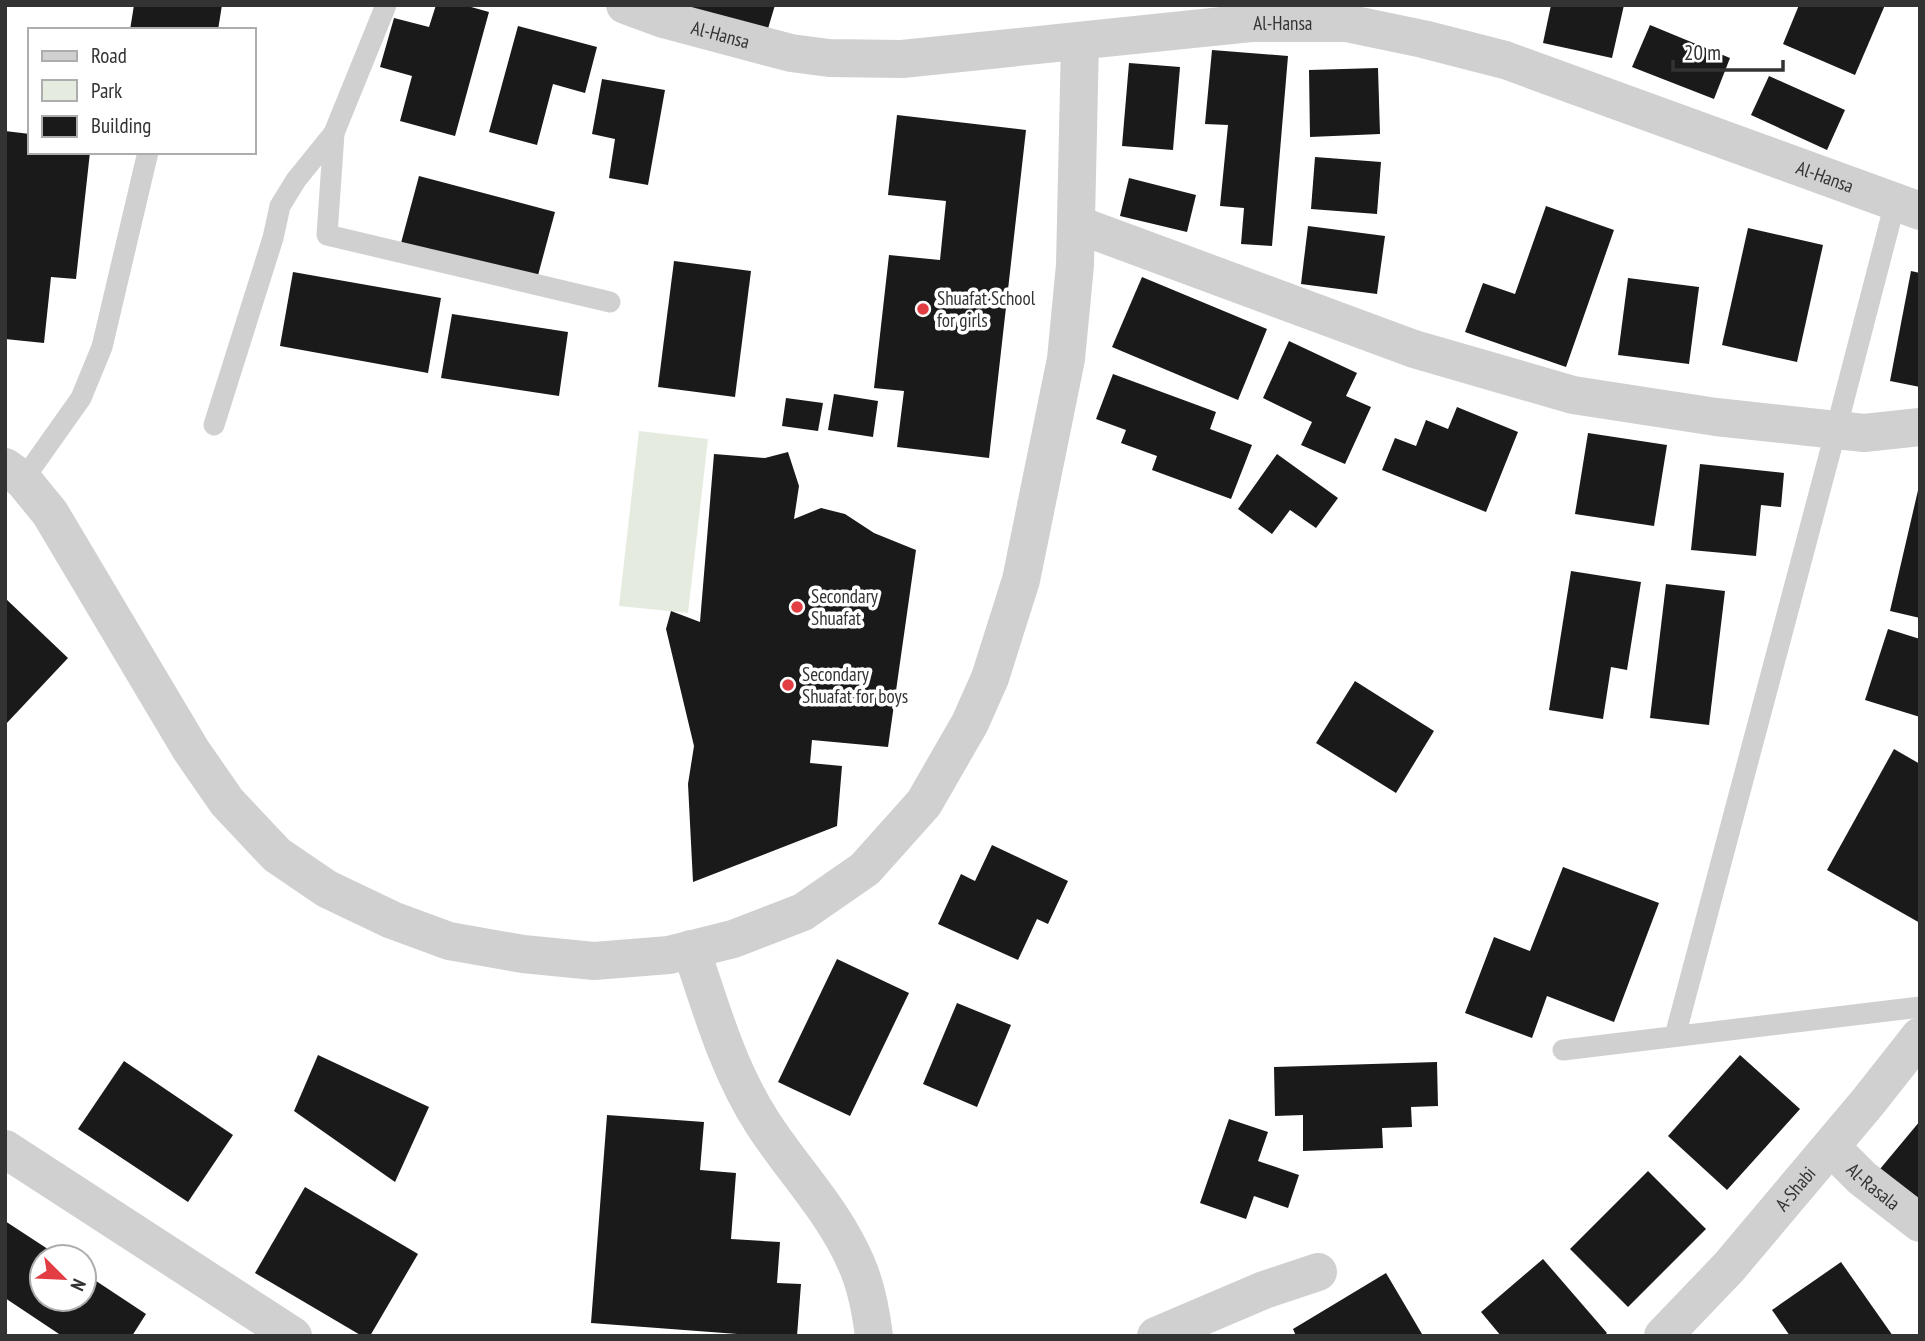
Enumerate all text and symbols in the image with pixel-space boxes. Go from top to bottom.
street label: Al-Hansa [1253,11,1312,35]
street label: Al-Hansa [689,15,752,53]
legend [28,28,256,154]
scale bar [1673,28,1783,72]
text: 20 m [1684,39,1721,66]
text: Road [91,42,127,69]
text: Park [91,77,122,104]
text: Building [91,112,151,139]
street label: Al-Hansa [1793,155,1857,198]
place label: Shuafat School for girls [937,286,1036,332]
marker: Shuafat School for girls [915,301,931,317]
place label: Secondary Shuafat [811,584,879,630]
marker: Secondary Shuafat [789,599,805,615]
place label: Secondary Shuafat for boys [802,662,908,708]
marker: Secondary Shuafat for boys [780,677,796,693]
street label: Al-Rasala [1842,1158,1905,1215]
street label: A-Shabi [1770,1162,1820,1216]
north arrow [28,1243,98,1313]
text: N [65,1275,92,1294]

